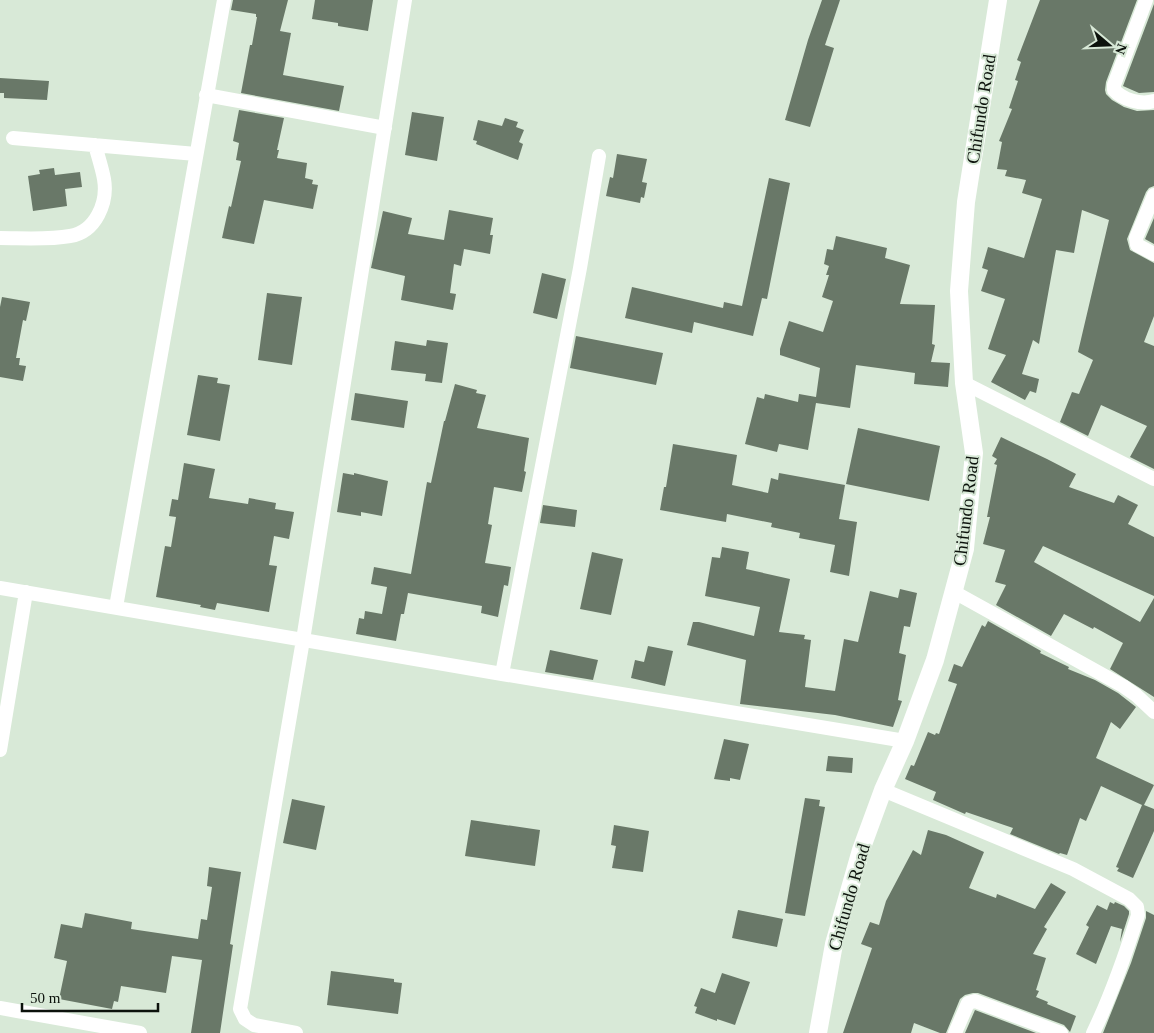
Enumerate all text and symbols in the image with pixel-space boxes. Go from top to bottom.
north arrow [1084,20,1134,70]
text: N [1112,42,1130,56]
street label: Chifundo Road [962,53,1000,165]
street label: Chifundo Road [949,455,983,567]
street label: Chifundo Road [824,841,874,953]
scale bar [22,980,159,1012]
text: 50 m [30,990,61,1006]

